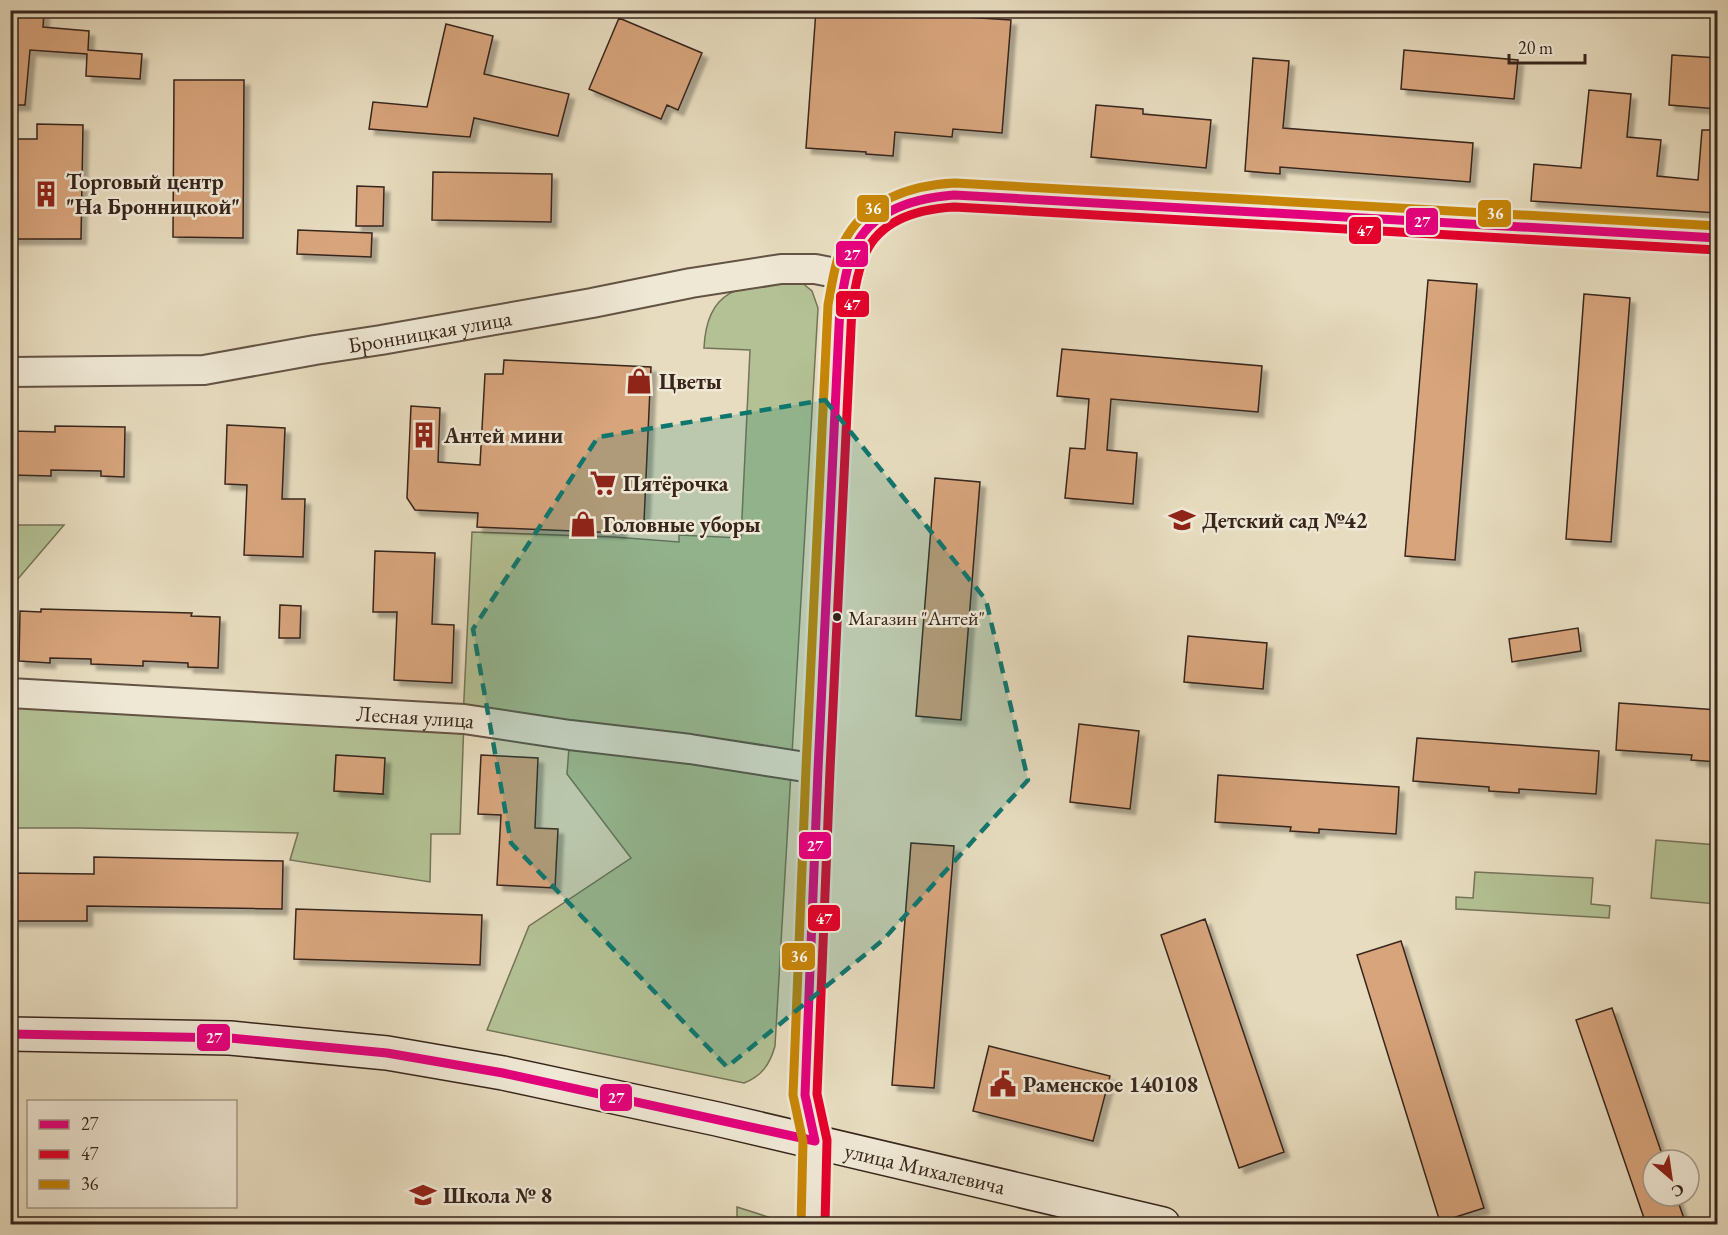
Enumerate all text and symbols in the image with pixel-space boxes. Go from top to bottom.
scale bar [1509,27,1586,65]
text: 20 m [1518,36,1553,59]
place label: Торговый центр "На Бронницкой" [66,167,240,221]
building icon: Торговый центр "На Бронницкой" [31,179,61,209]
line badge: 36 [856,194,890,223]
text: 36 [865,198,882,219]
line badge: 36 [1477,199,1512,228]
text: 36 [1487,203,1504,224]
line badge: 27 [1405,207,1439,236]
text: 27 [1414,211,1431,232]
line badge: 47 [1348,216,1382,245]
text: 47 [1357,220,1374,241]
line badge: 27 [835,240,869,268]
text: 27 [844,244,861,265]
line badge: 47 [835,290,870,318]
text: 47 [844,294,861,315]
street label: Бронницкая улица [346,303,514,360]
shop icon: Цветы [624,366,654,396]
place label: Цветы [659,367,722,396]
building icon: Антей мини [409,420,439,450]
place label: Антей мини [443,421,563,450]
supermarket icon: Пятёрочка [588,468,618,498]
place label: Пятёрочка [623,469,729,498]
school or university icon: Детский сад №42 [1167,505,1197,535]
place label: Детский сад №42 [1202,506,1368,535]
shop icon: Головные уборы [568,509,598,539]
place label: Головные уборы [603,510,761,539]
place label: Магазин "Антей" [848,605,985,631]
marker: Магазин "Антей" [831,611,843,623]
street label: Лесная улица [355,699,477,735]
line badge: 27 [798,831,832,860]
text: 27 [807,835,824,856]
line badge: 47 [807,904,841,932]
text: 47 [816,908,833,929]
line badge: 36 [781,942,816,971]
text: 36 [791,946,808,967]
line badge: 27 [196,1023,231,1052]
text: 27 [206,1027,223,1048]
public building icon: Раменское 140108 [988,1069,1018,1099]
place label: Раменское 140108 [1023,1070,1198,1099]
line badge: 27 [599,1083,633,1112]
text: 27 [608,1087,625,1108]
legend [27,1100,237,1208]
text: 27 [81,1112,99,1135]
street label: улица Михалевича [842,1136,1008,1201]
text: 47 [81,1142,99,1165]
north arrow [1641,1148,1701,1208]
text: 36 [81,1172,99,1195]
text: С [1668,1179,1688,1203]
school or university icon: Школа № 8 [408,1180,438,1210]
place label: Школа № 8 [443,1181,552,1210]

